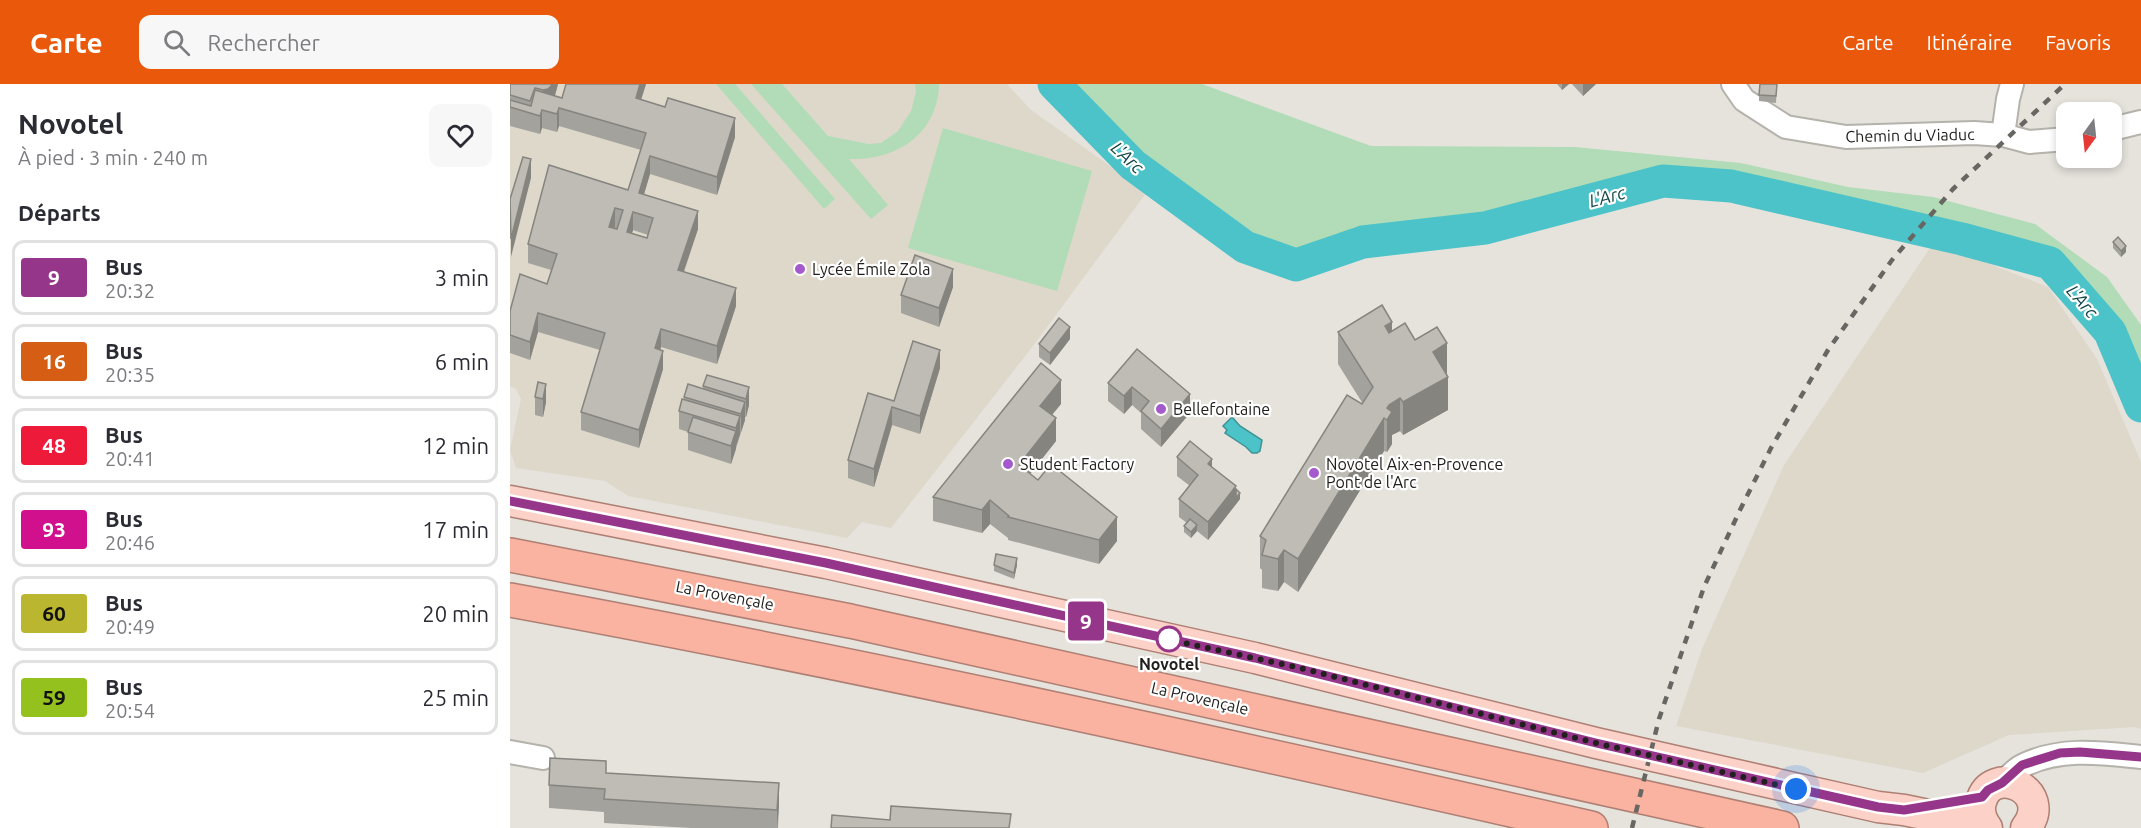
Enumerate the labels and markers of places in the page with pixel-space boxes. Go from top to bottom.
place label: Lycée Émile Zola [812,258,930,278]
marker: Lycée Émile Zola [793,262,807,276]
place label: Bellefontaine [1173,400,1270,418]
marker: Bellefontaine [1154,402,1168,416]
place label: Student Factory [1020,455,1135,473]
place label: Novotel Aix-en-Provence Pont de l'Arc [1326,455,1503,491]
marker: Student Factory [1001,457,1015,471]
marker: Novotel Aix-en-Provence Pont de l'Arc [1307,466,1321,480]
marker: Novotel [1156,626,1182,652]
place label: Novotel [1139,655,1199,673]

